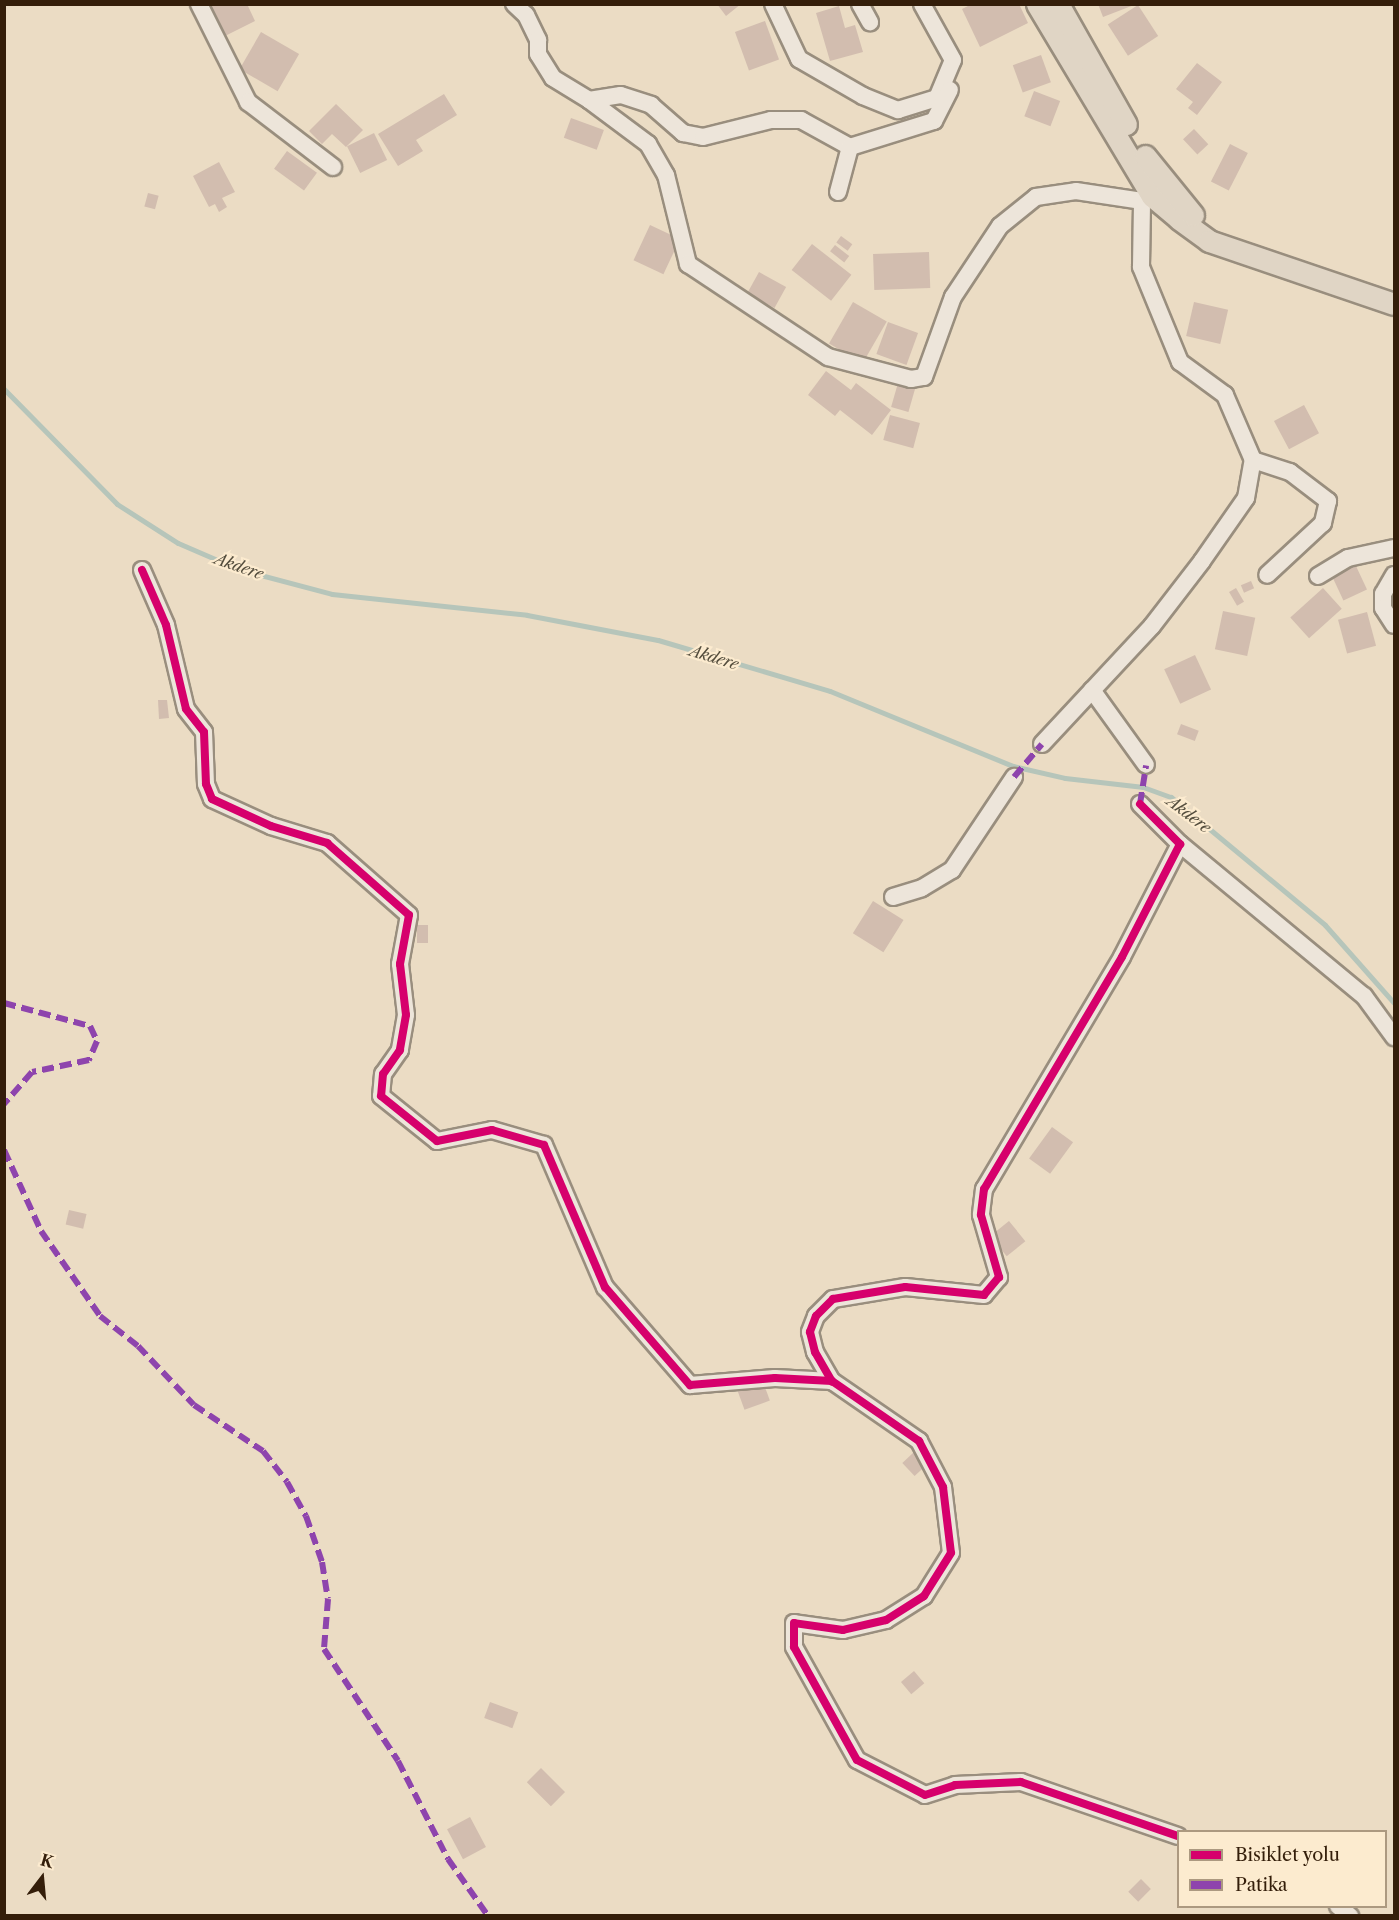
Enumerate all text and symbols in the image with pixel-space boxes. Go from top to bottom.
water label: Akdere [212,549,266,583]
water label: Akdere [687,640,741,674]
water label: Akdere [1163,791,1215,837]
legend [1177,1830,1387,1908]
text: Bisiklet yolu [1235,1844,1340,1866]
north arrow [12,1848,72,1908]
text: K [38,1849,56,1872]
text: Patika [1235,1874,1288,1896]

